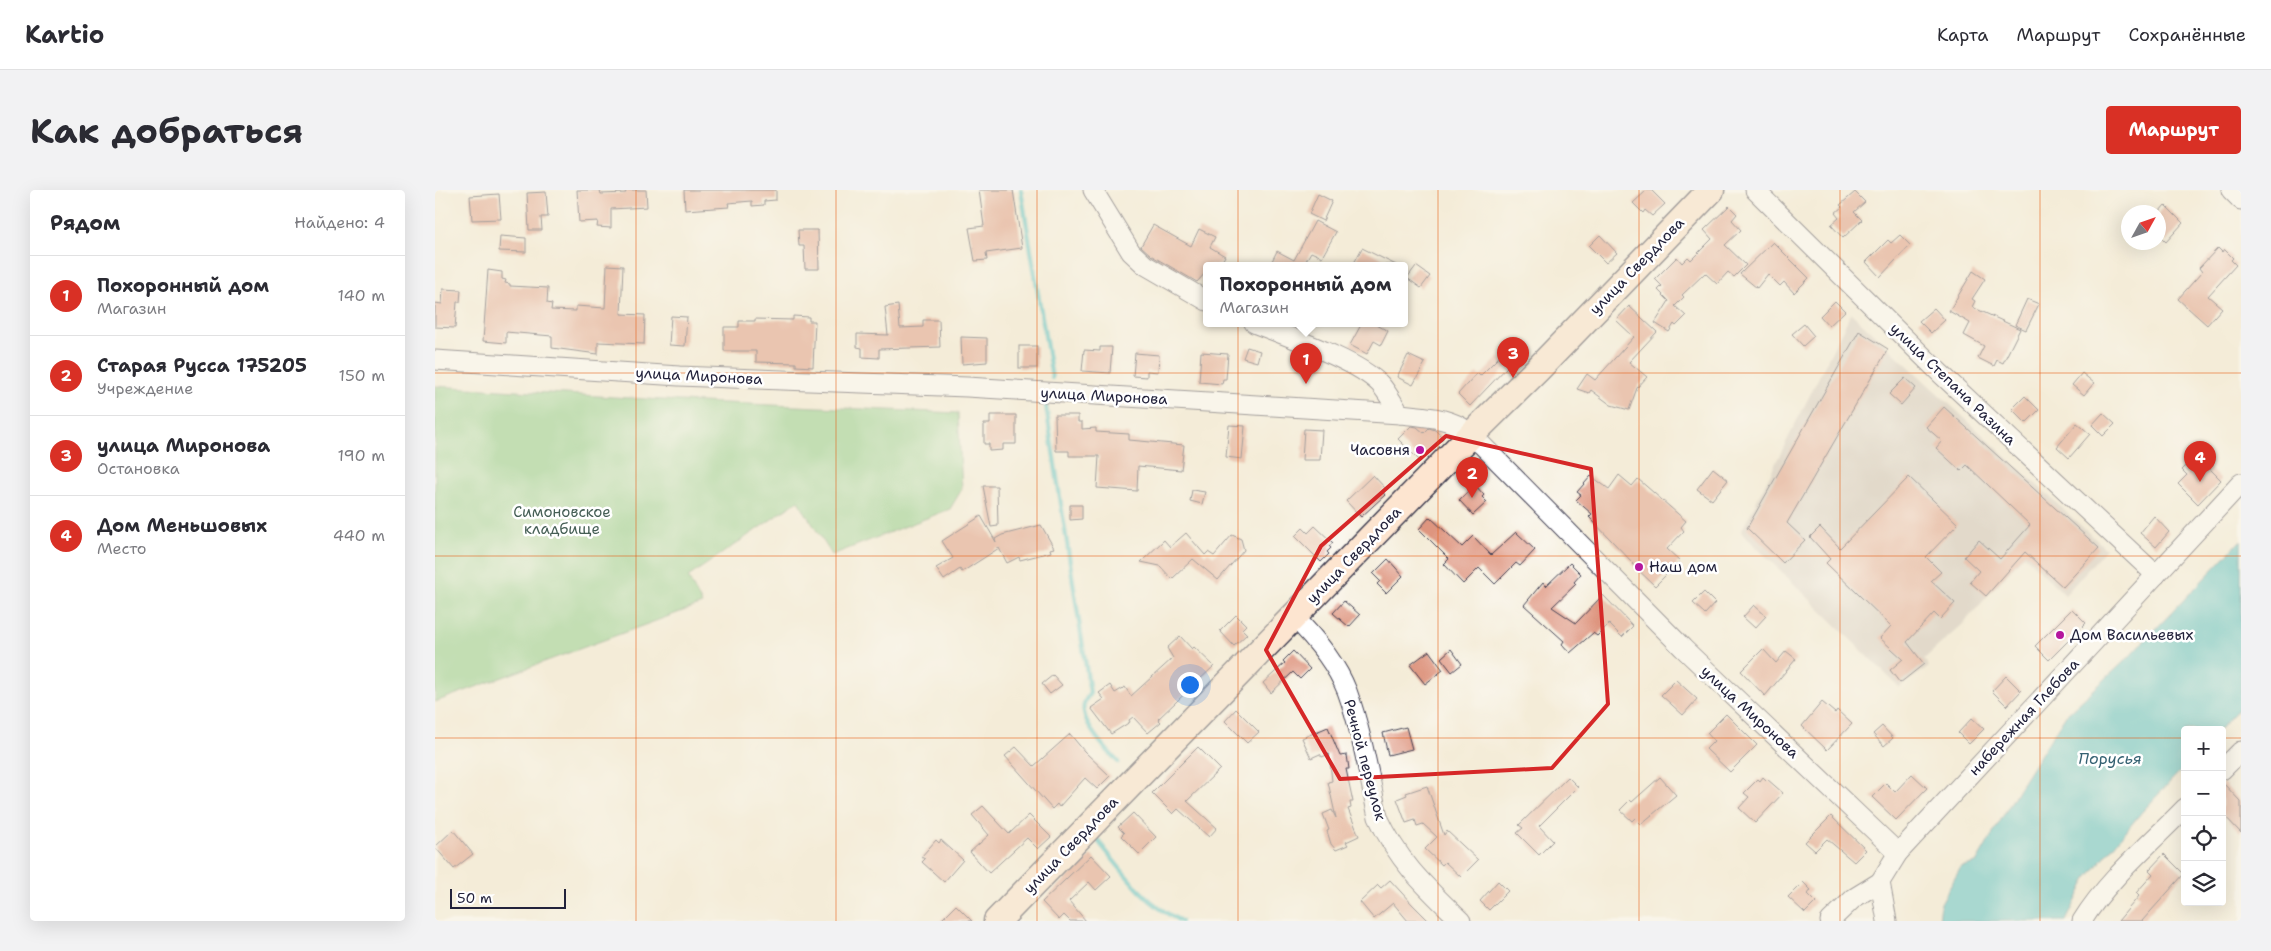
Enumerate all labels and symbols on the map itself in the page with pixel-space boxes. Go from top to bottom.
north arrow [2121,205,2166,250]
street label: улица Свердлова [1585,213,1689,319]
street label: улица Степана Разина [1886,318,2021,450]
pin: 3 [1497,337,1529,378]
pin: 1 [1290,343,1322,384]
street label: улица Миронова [635,363,764,389]
street label: улица Миронова [1040,383,1169,409]
place label: Часовня [1350,440,1410,460]
pin: 4 [2184,441,2216,482]
marker: Часовня [1414,444,1426,456]
pin: 2 [1456,457,1488,498]
park label: Симоновское кладбище [513,502,611,539]
street label: улица Свердлова [1302,502,1406,608]
place label: Наш дом [1649,557,1718,577]
marker: Наш дом [1633,561,1645,573]
place label: Дом Васильевых [2070,625,2194,645]
marker: Дом Васильевых [2054,629,2066,641]
street label: набережная Глебова [1964,654,2084,780]
street label: улица Миронова [1697,661,1804,763]
your location [1177,672,1203,698]
street label: Речной переулок [1339,697,1391,823]
water label: Порусья [2078,748,2142,769]
street label: улица Свердлова [1019,792,1123,898]
scale bar [450,886,566,909]

